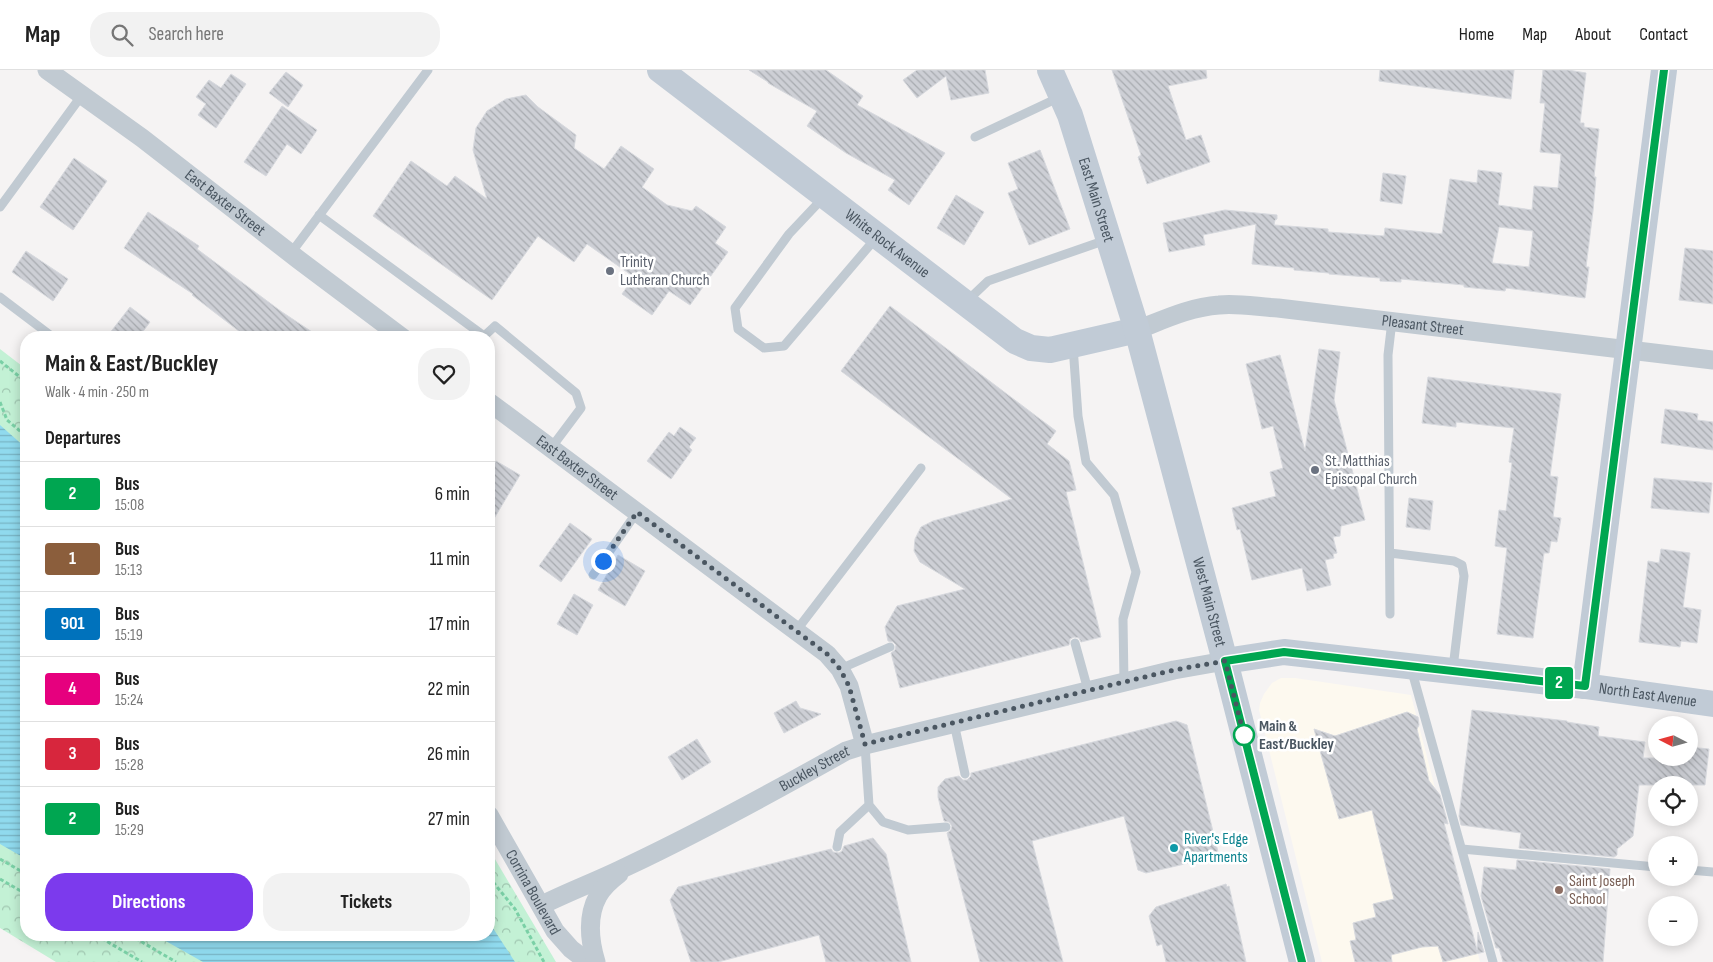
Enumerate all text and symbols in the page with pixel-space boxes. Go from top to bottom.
search box [90,12,440,57]
text: Map [25,20,60,49]
icon: search [108,21,136,49]
text: Search here [148,23,224,46]
text: Home [1459,24,1494,45]
text: Map [1522,24,1547,45]
text: About [1575,24,1611,45]
text: Contact [1639,24,1688,45]
street label: East Main Street [1074,155,1119,244]
street label: East Baxter Street [181,165,269,240]
street label: White Rock Avenue [841,205,934,282]
place label: Trinity Lutheran Church [620,253,710,290]
marker: Trinity Lutheran Church [604,265,616,277]
street label: Pleasant Street [1381,311,1465,340]
button: heart [418,348,470,400]
text: Main & East/Buckley [45,349,218,378]
text: Walk · 4 min · 250 m [45,383,149,402]
text: Departures [45,427,121,450]
street label: East Baxter Street [533,431,622,504]
place label: St. Matthias Episcopal Church [1325,452,1417,489]
marker: St. Matthias Episcopal Church [1309,464,1321,476]
text: Bus [115,473,140,496]
text: 2 [69,483,76,504]
text: 6 min [435,483,470,506]
text: 15:08 [115,496,144,515]
text: Bus [115,538,140,561]
text: 1 [69,548,76,569]
text: 11 min [430,548,470,571]
your location [591,549,616,574]
street label: West Main Street [1188,555,1230,649]
text: 15:13 [115,561,142,580]
text: Bus [115,603,140,626]
text: 901 [60,613,85,634]
text: 17 min [429,613,470,636]
text: 15:19 [115,626,143,645]
line badge: 2 [1543,667,1575,699]
text: Bus [115,668,140,691]
text: 2 [1555,672,1563,693]
text: 4 [68,678,77,699]
text: 22 min [427,678,470,701]
street label: North East Avenue [1598,679,1698,711]
text: 15:24 [115,691,143,710]
north arrow [1648,716,1698,766]
map controls [1648,716,1698,946]
place label: Main & East/Buckley [1259,717,1334,754]
marker: Main & East/Buckley [1233,724,1255,746]
text: Bus [115,733,140,756]
street label: Buckley Street [776,741,852,796]
text: 3 [68,743,77,764]
text: 26 min [427,743,470,766]
text: 15:28 [115,756,144,775]
button: locate [1648,776,1698,826]
text: Bus [115,798,140,821]
text: 2 [69,808,76,829]
text: 27 min [428,808,470,831]
text: 15:29 [115,821,144,840]
place label: River's Edge Apartments [1183,830,1248,867]
button: + [1648,836,1698,886]
marker: River's Edge Apartments [1168,842,1180,854]
street label: Corrina Boulevard [501,846,565,938]
place label: Saint Joseph School [1569,872,1635,909]
button: Directions [45,873,253,931]
button: Tickets [263,873,470,931]
marker: Saint Joseph School [1553,884,1565,896]
button: − [1648,896,1698,946]

